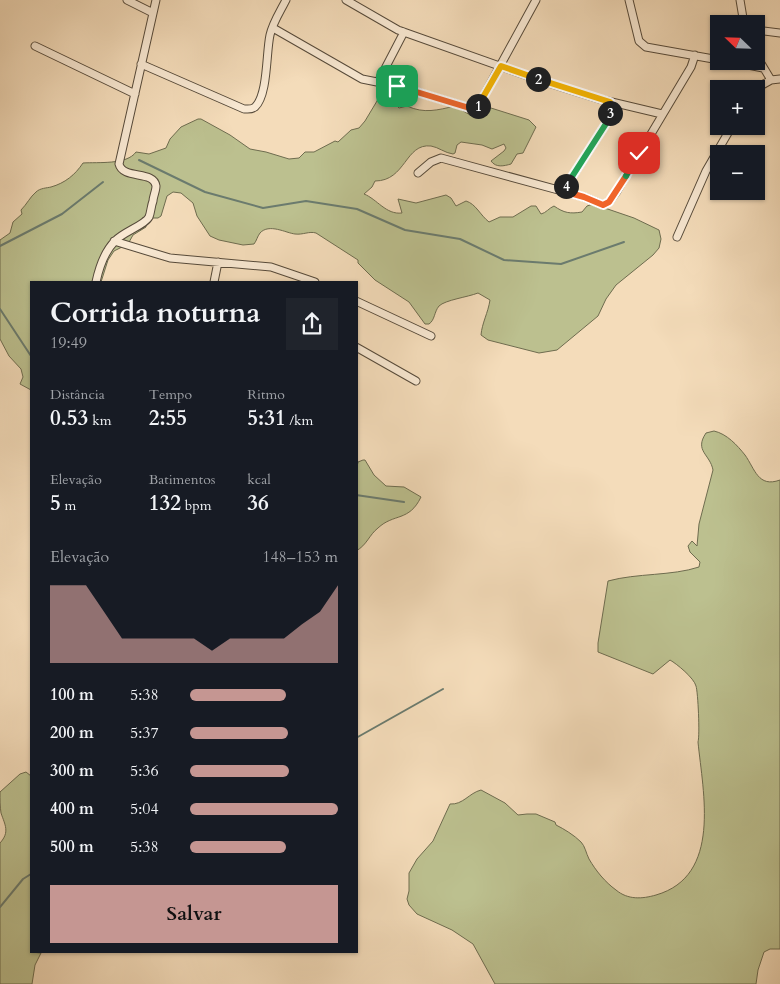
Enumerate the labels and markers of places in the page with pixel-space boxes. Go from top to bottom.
pin [376,65,418,107]
pin: 2 [526,66,550,92]
pin: 1 [466,94,490,118]
pin: 3 [598,100,622,126]
pin [618,132,660,174]
pin: 4 [554,174,578,198]

